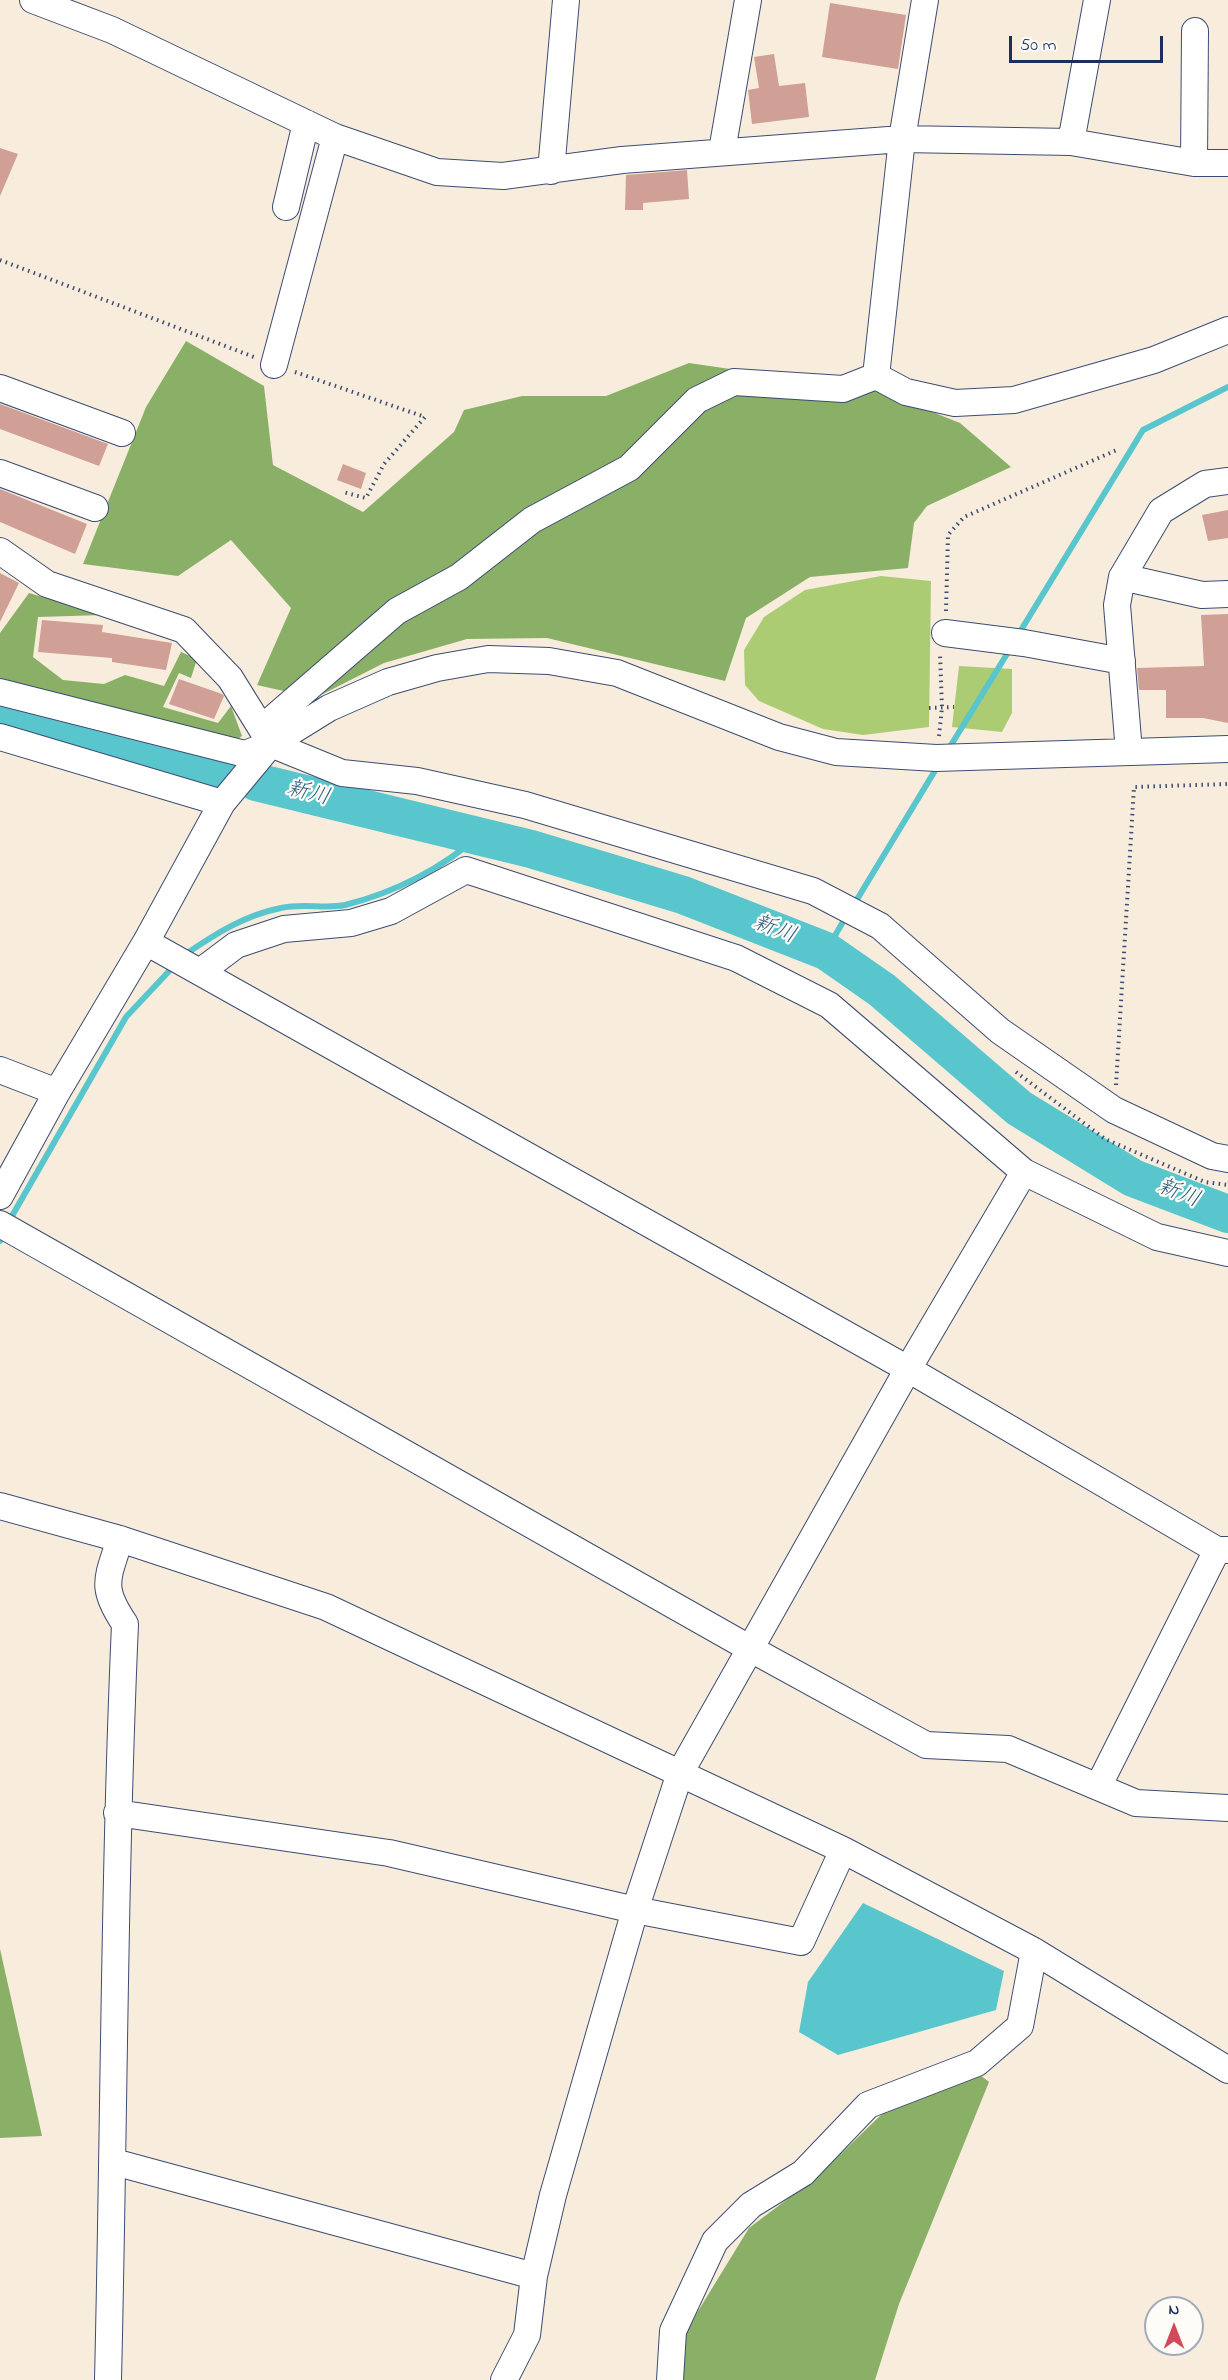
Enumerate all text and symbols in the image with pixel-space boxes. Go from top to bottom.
scale bar [1012,24,1166,62]
text: 50 m [1020,33,1057,59]
water label: 新川 [283,777,333,813]
water label: 新川 [749,911,799,951]
water label: 新川 [1153,1175,1203,1215]
north arrow [1144,2296,1204,2356]
text: N [1169,2298,1179,2322]

